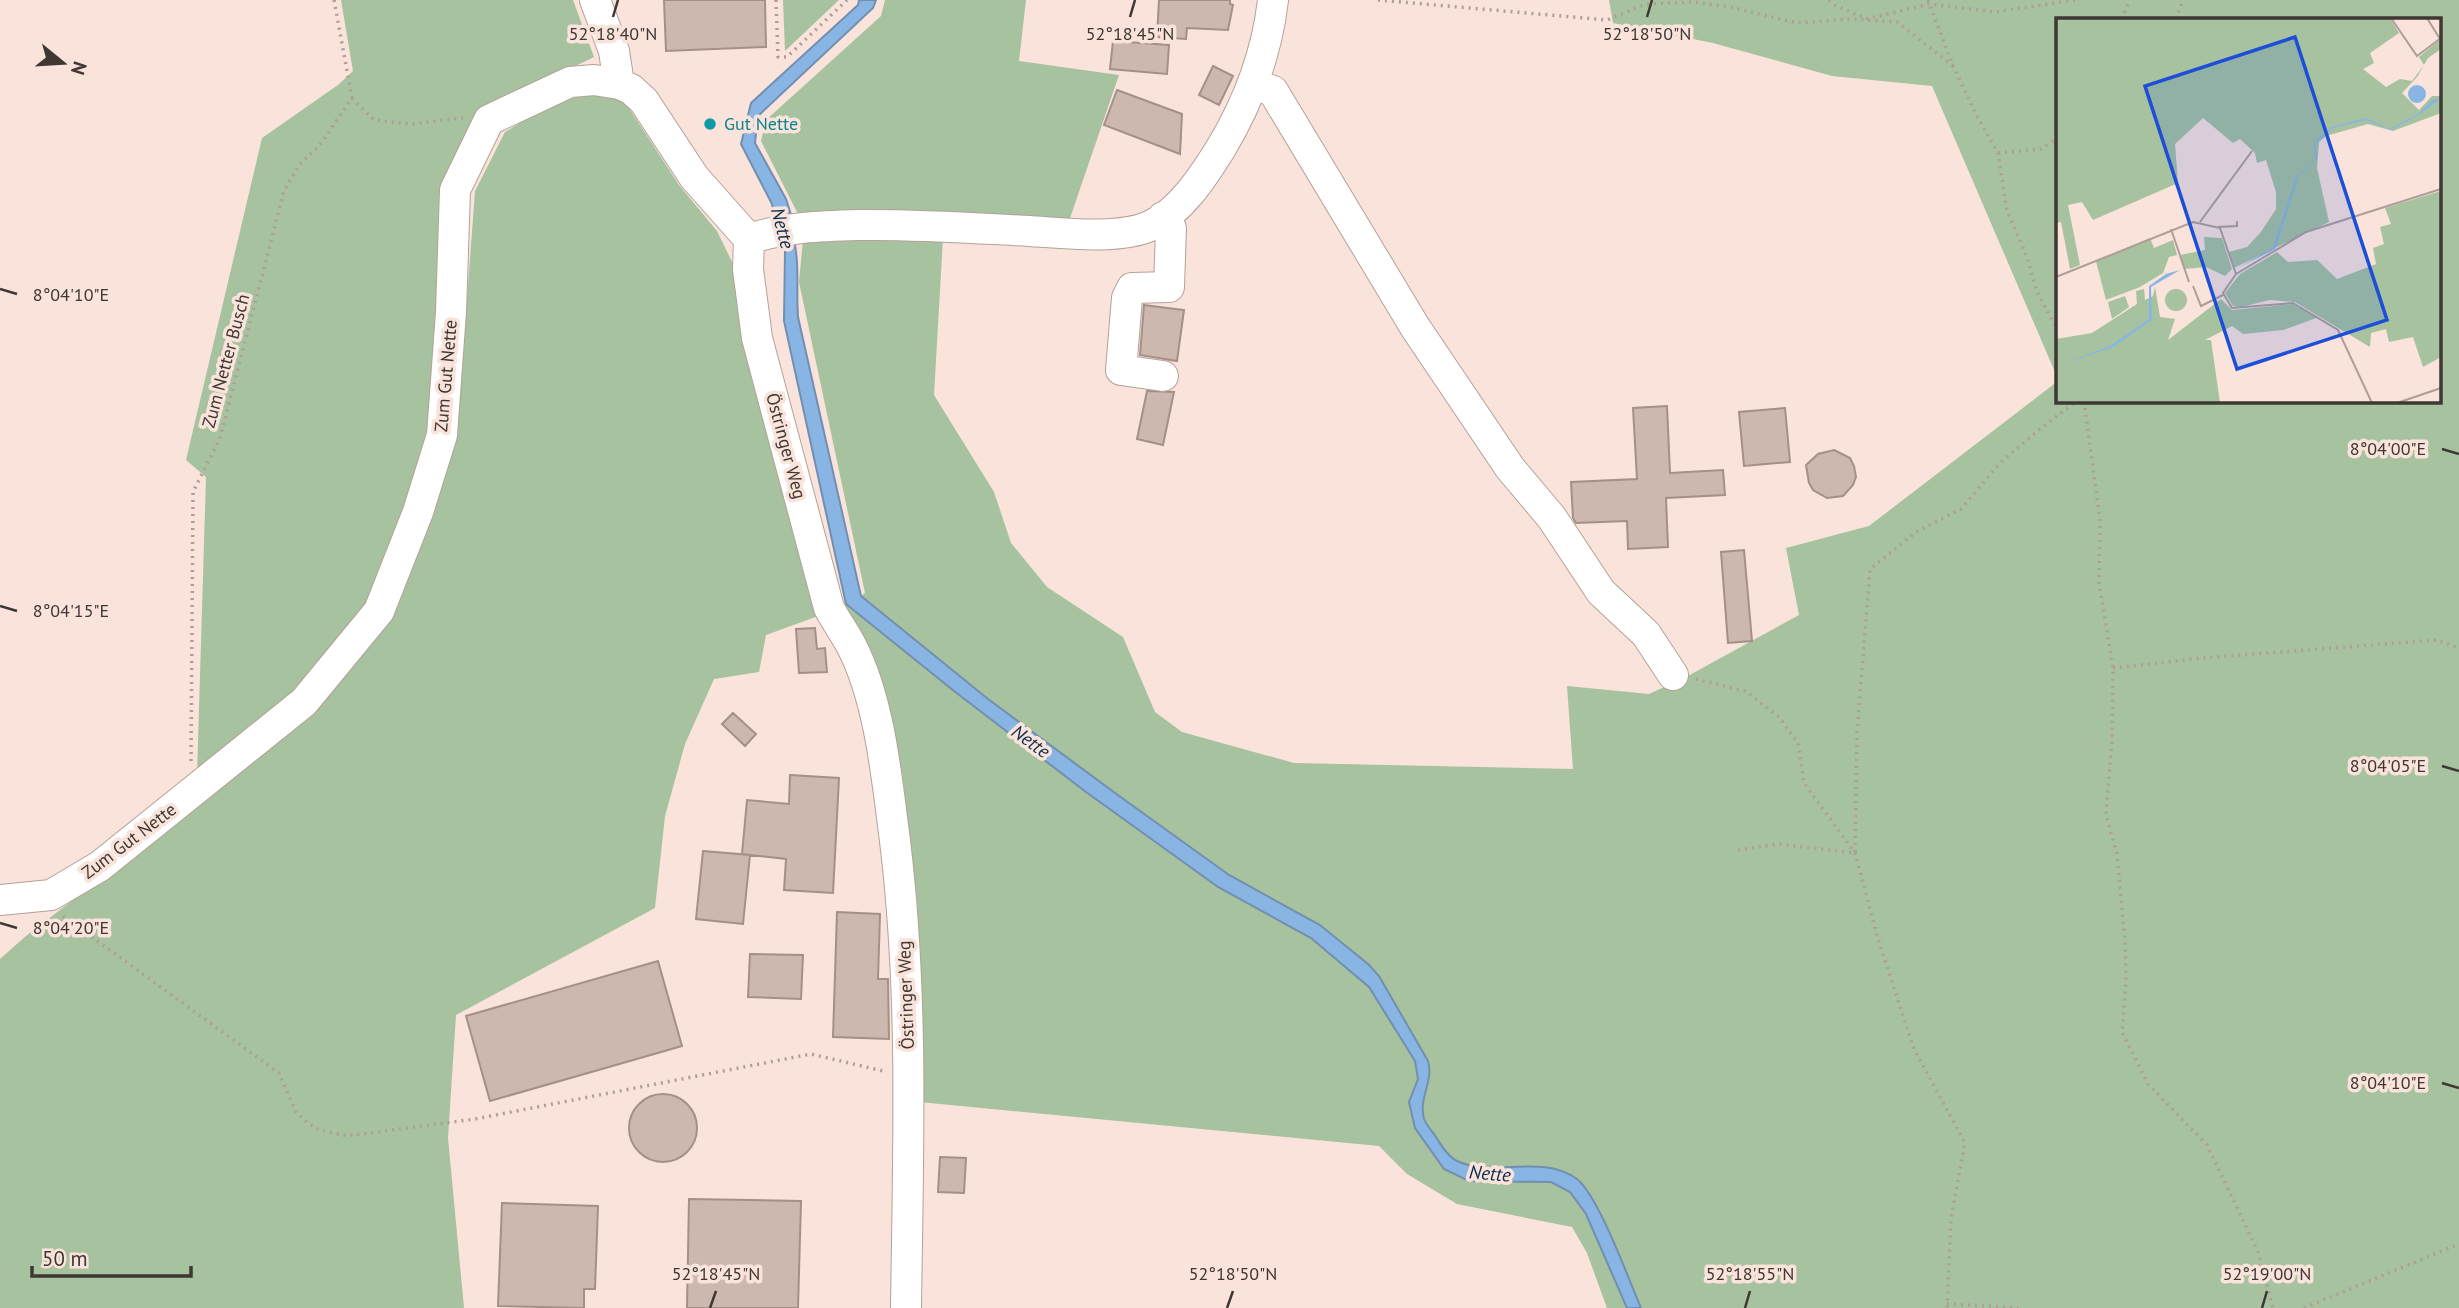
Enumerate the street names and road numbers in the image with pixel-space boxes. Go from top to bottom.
street label: Zum Netter Busch [197,291,254,430]
street label: Zum Gut Nette [429,319,462,433]
street label: Östringer Weg [761,390,812,501]
street label: Zum Gut Nette [77,798,181,884]
street label: Östringer Weg [892,940,919,1050]

